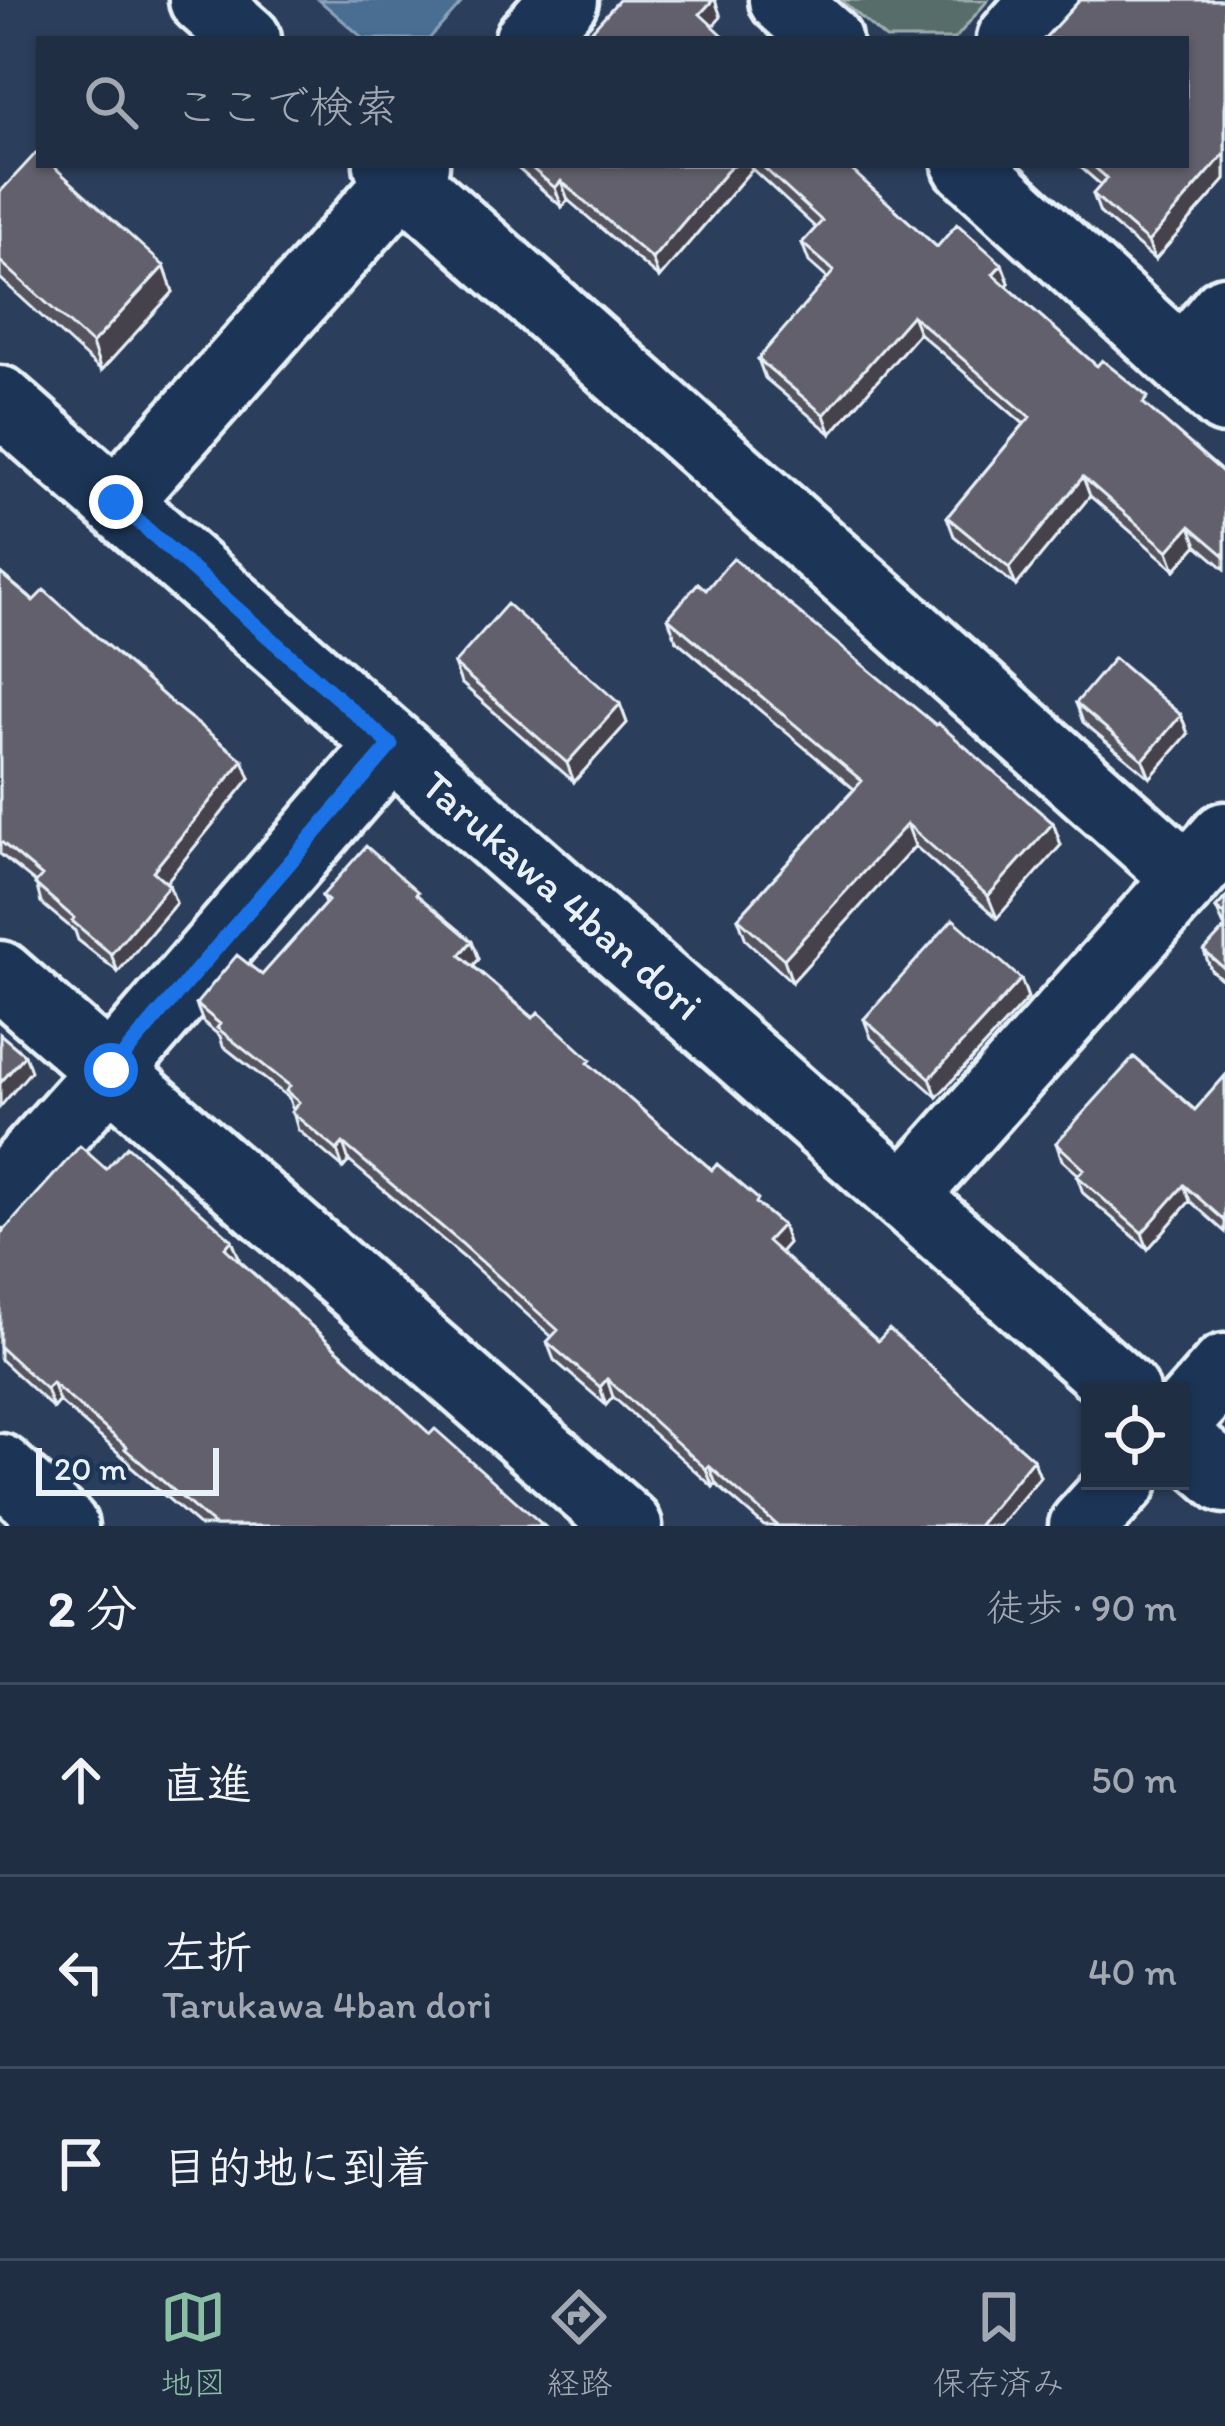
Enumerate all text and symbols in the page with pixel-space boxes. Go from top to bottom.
search box [36,36,1189,168]
icon: search [78,69,144,135]
text: ここで検索 [174,79,399,133]
route end [89,475,143,529]
street label: Tarukawa 4ban dori [411,759,713,1031]
route start [84,1043,138,1097]
map controls [1081,1382,1189,1490]
button: locate [1081,1382,1189,1490]
scale bar [36,1442,219,1495]
text: 20 m [54,1449,127,1488]
text: 2 分 [48,1578,137,1639]
text: 徒歩 · 90 m [986,1584,1177,1631]
icon: ahead [48,1747,114,1813]
text: 直進 [162,1756,252,1810]
text: 50 m [1091,1756,1177,1803]
text: 左折 [162,1925,252,1979]
icon: left [48,1939,114,2005]
text: 40 m [1088,1948,1177,1995]
text: Tarukawa 4ban dori [162,1981,492,2028]
icon: arrive [48,2131,114,2197]
text: 目的地に到着 [162,2140,432,2194]
tab: 地図 [160,2284,226,2404]
tab: 経路 [546,2284,612,2404]
tab: 保存済み [933,2284,1065,2404]

